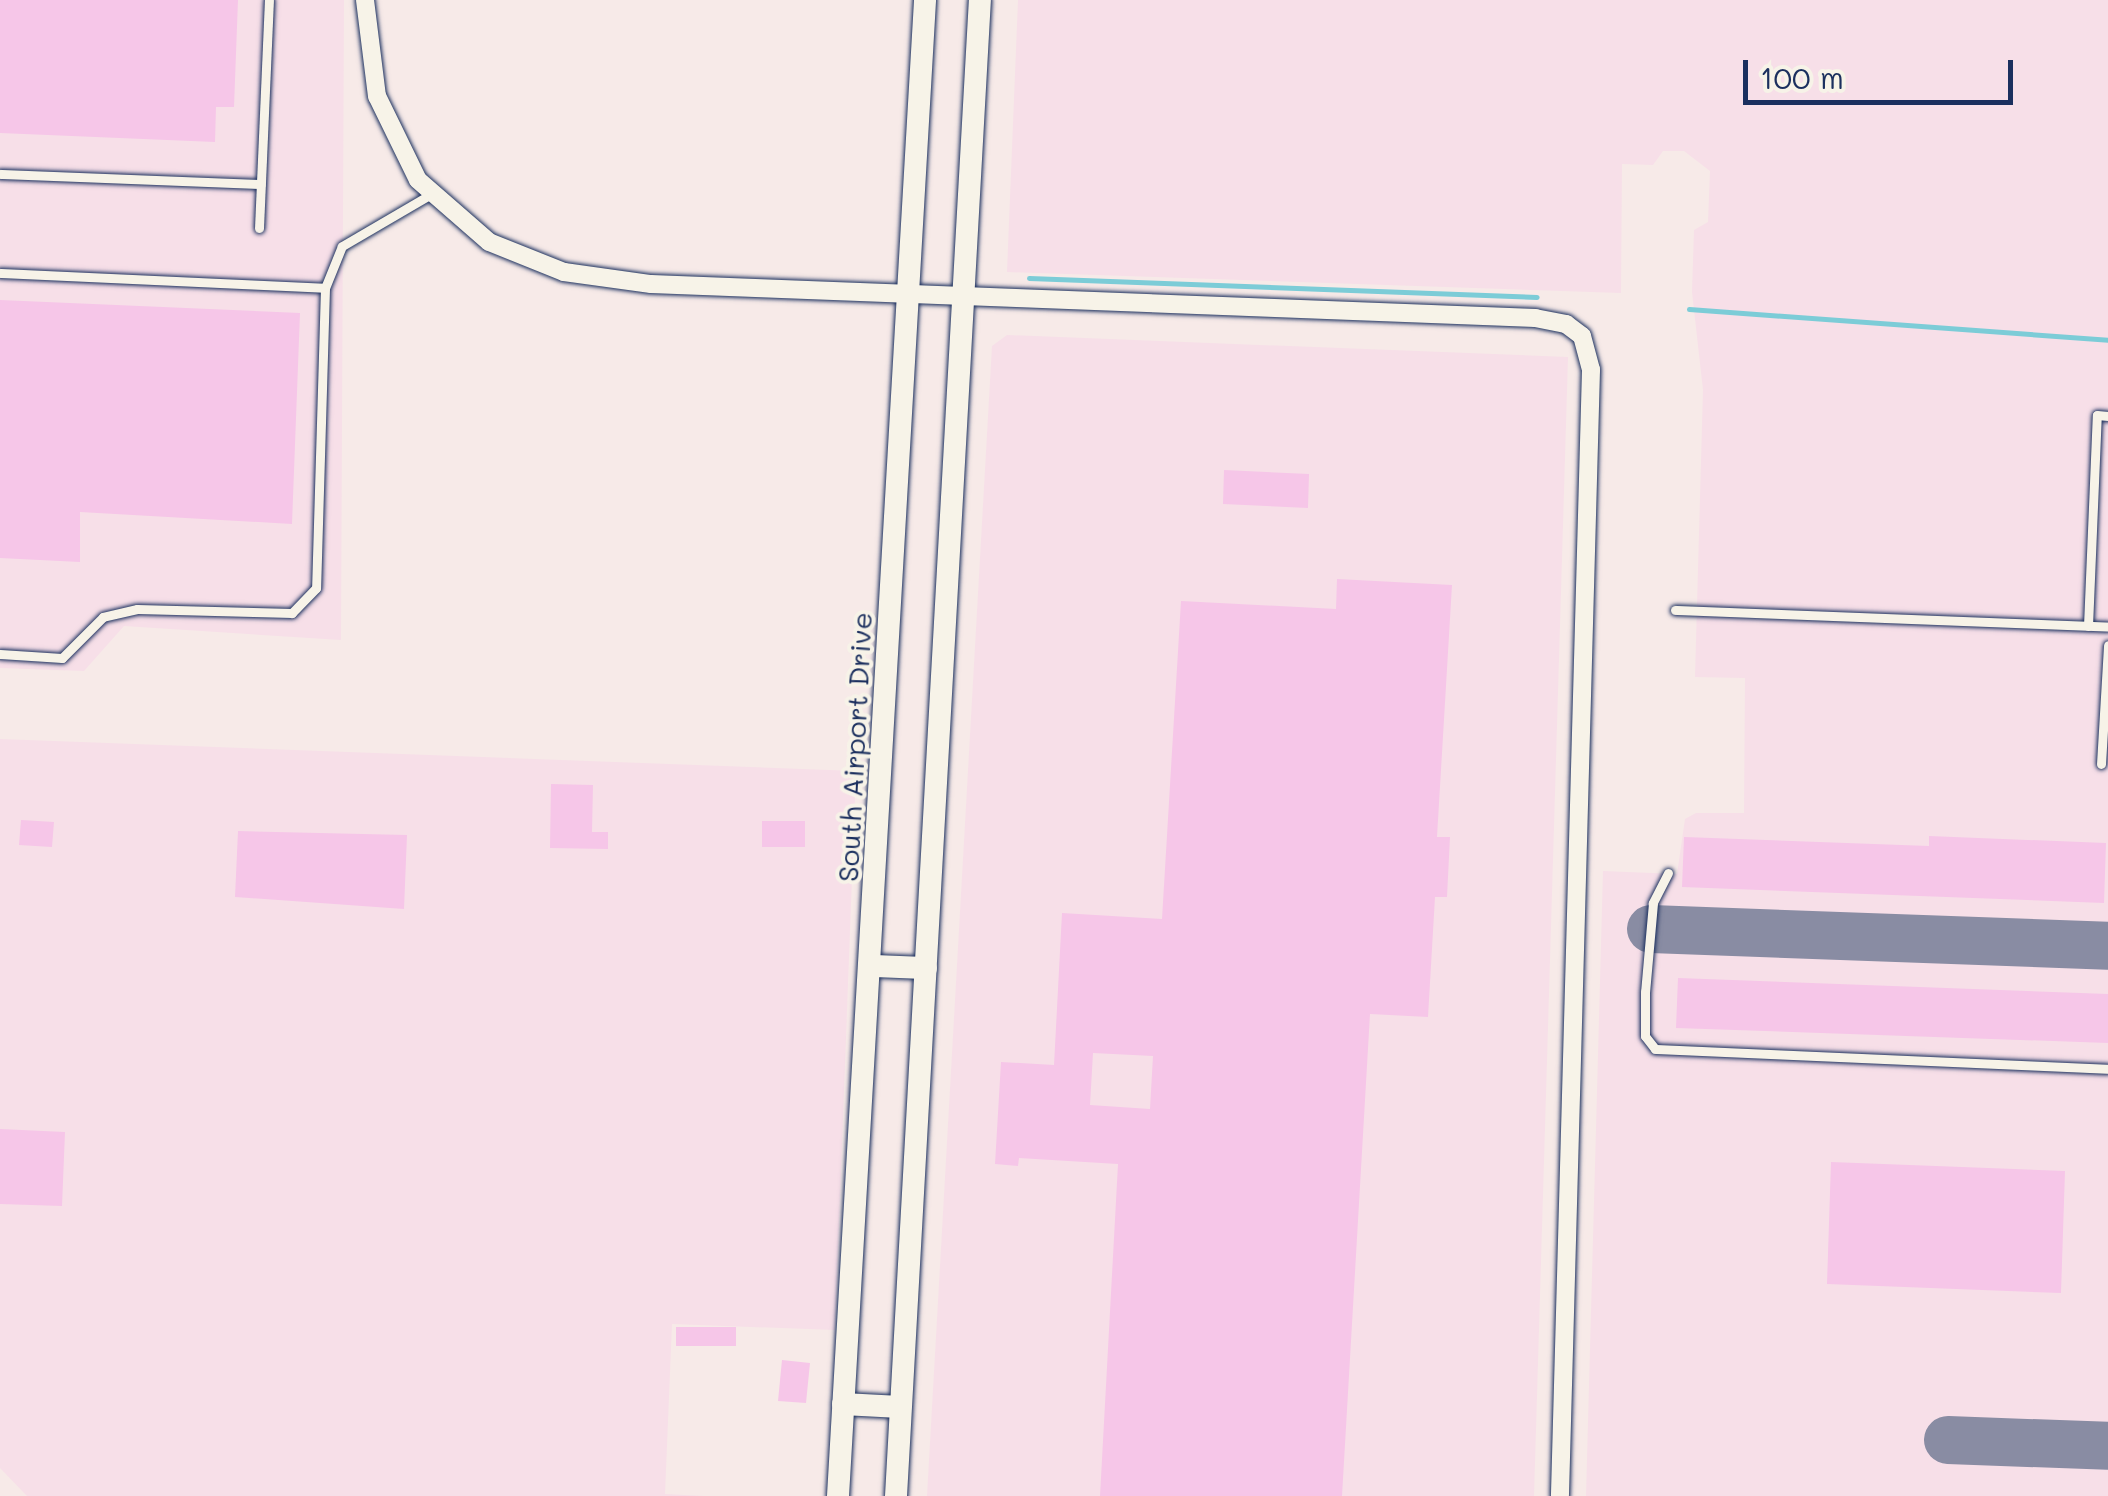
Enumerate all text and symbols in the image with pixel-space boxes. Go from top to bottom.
scale bar [1748,40,2018,102]
text: 100 m [1760,57,1844,97]
street label: South Airport Drive [830,611,878,883]

